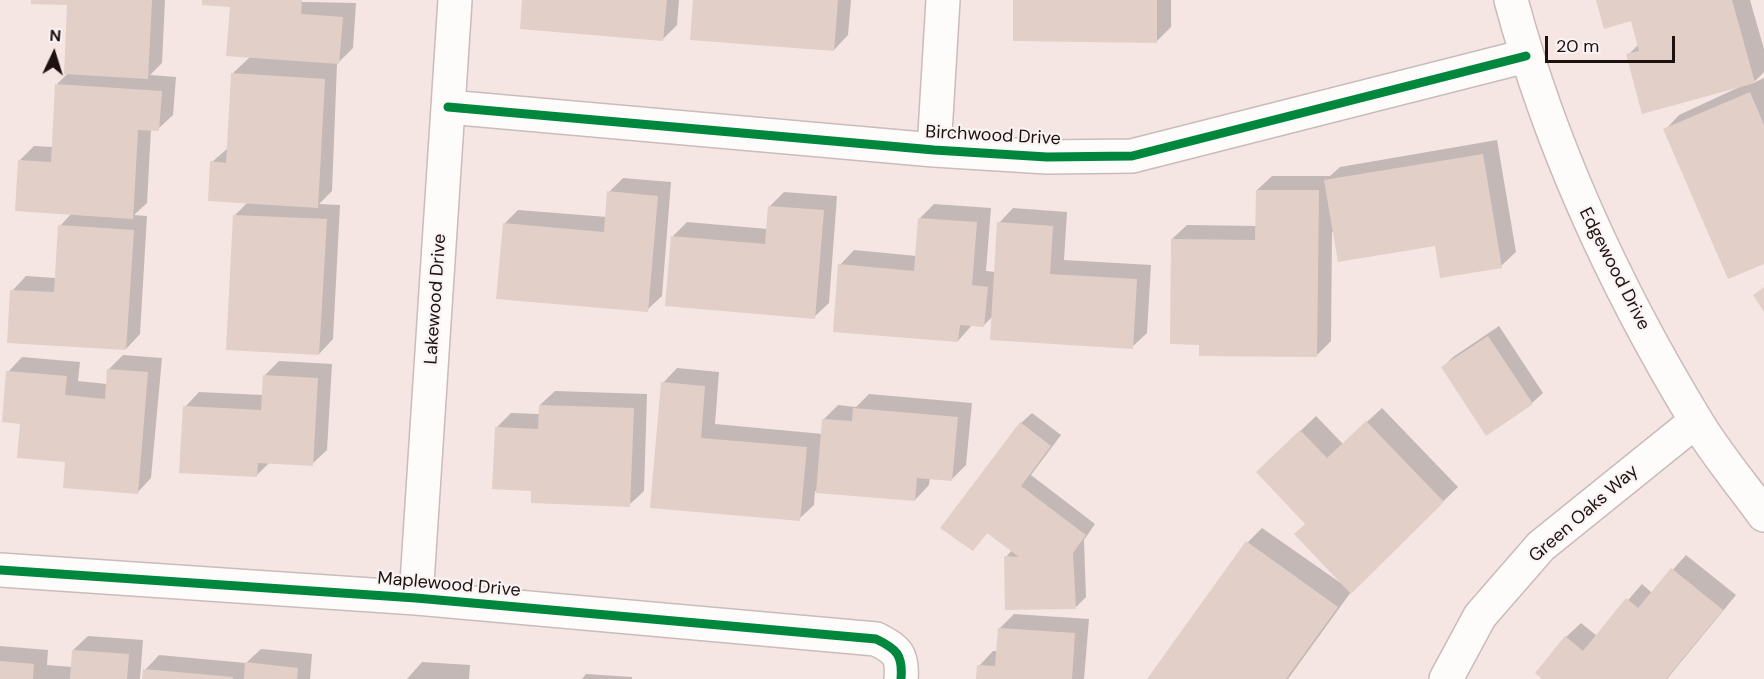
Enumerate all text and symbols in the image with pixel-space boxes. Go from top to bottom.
north arrow [24,24,84,84]
scale bar [1548,24,1678,62]
text: N [49,25,62,46]
text: 20 m [1556,34,1599,58]
street label: Birchwood Drive [925,122,1061,150]
street label: Edgewood Drive [1574,204,1654,334]
street label: Lakewood Drive [421,233,451,365]
street label: Green Oaks Way [1525,461,1643,567]
street label: Maplewood Drive [377,568,521,602]

